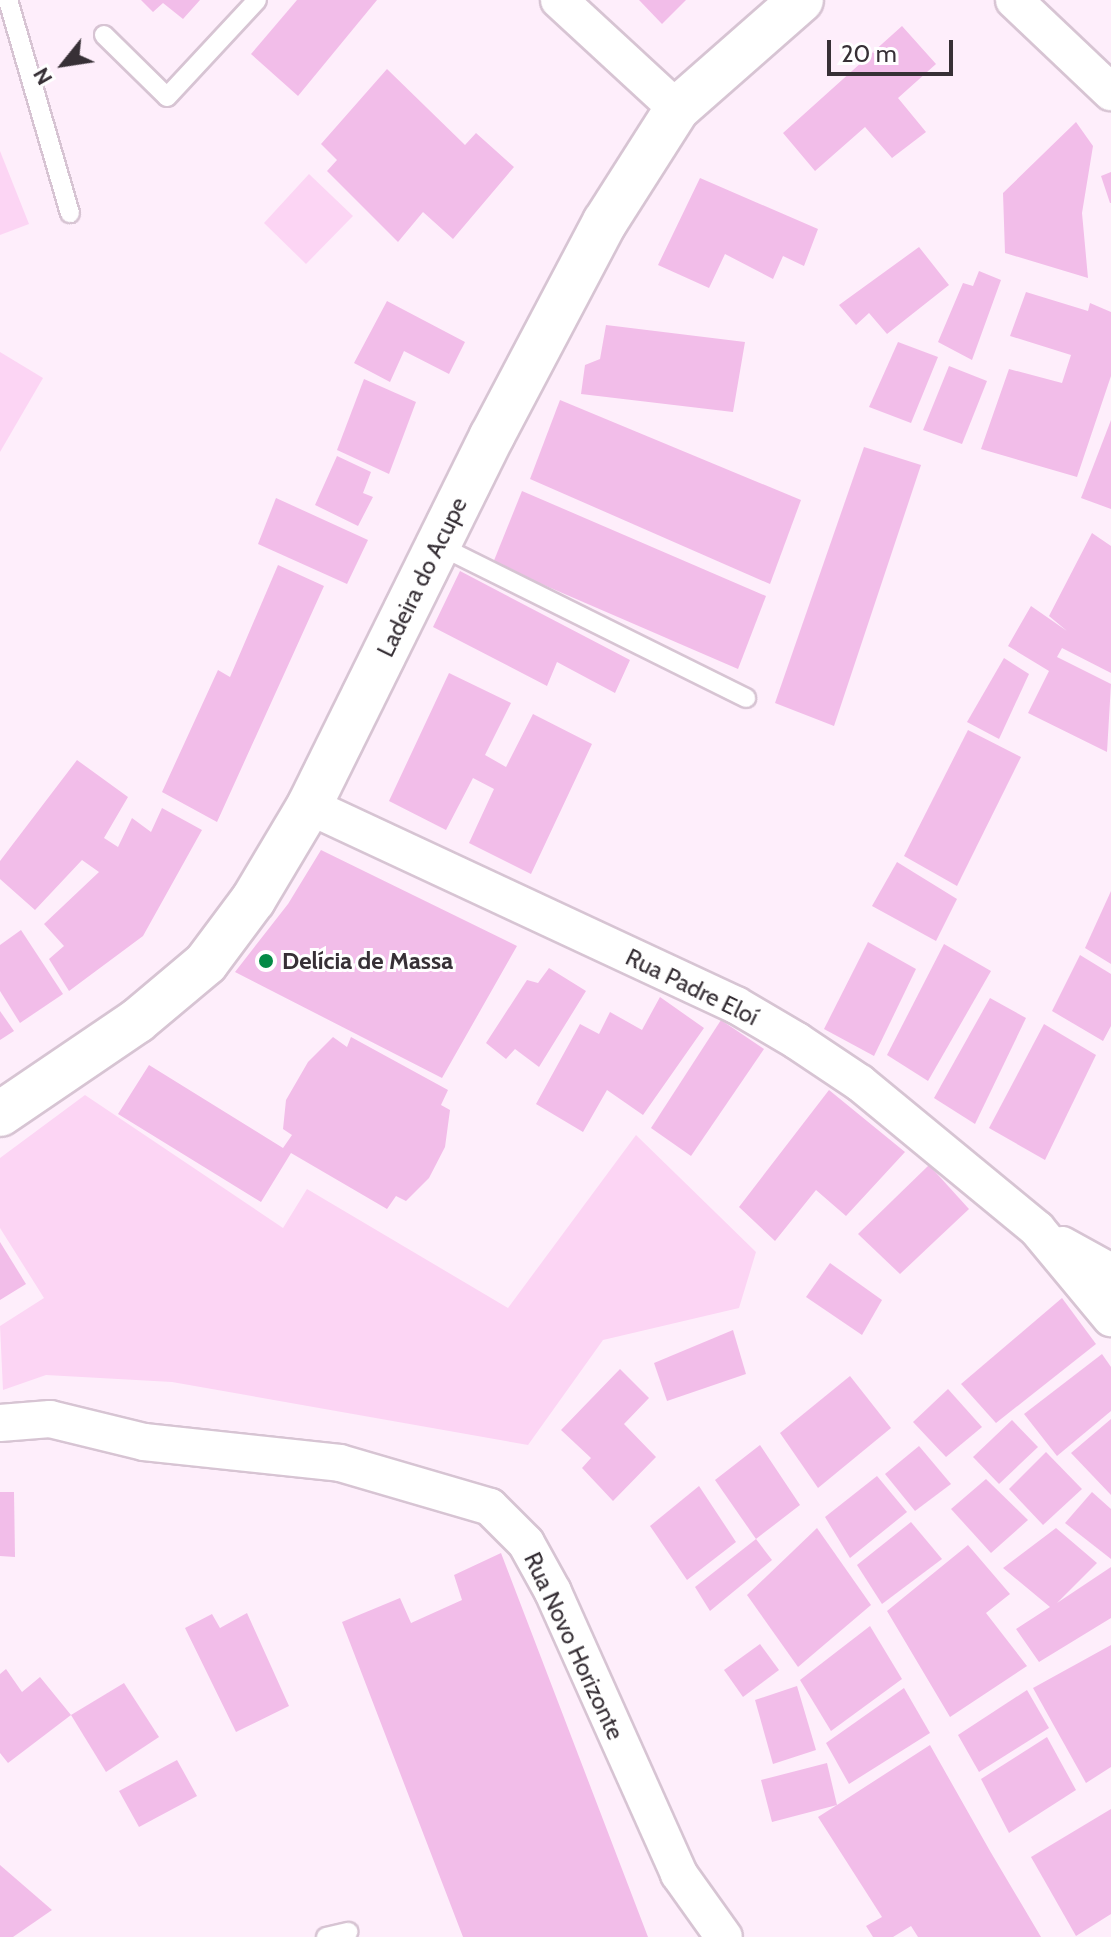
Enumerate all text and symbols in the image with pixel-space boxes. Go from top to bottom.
north arrow [24,24,104,104]
scale bar [831,24,957,74]
text: 20 m [841,39,897,68]
text: N [27,63,58,90]
street label: Ladeira do Acupe [371,492,473,662]
street label: Rua Padre Eloí [621,942,763,1032]
place label: Delícia de Massa [282,947,453,975]
marker: Delícia de Massa [257,952,275,970]
street label: Rua Novo Horizonte [518,1548,630,1744]

